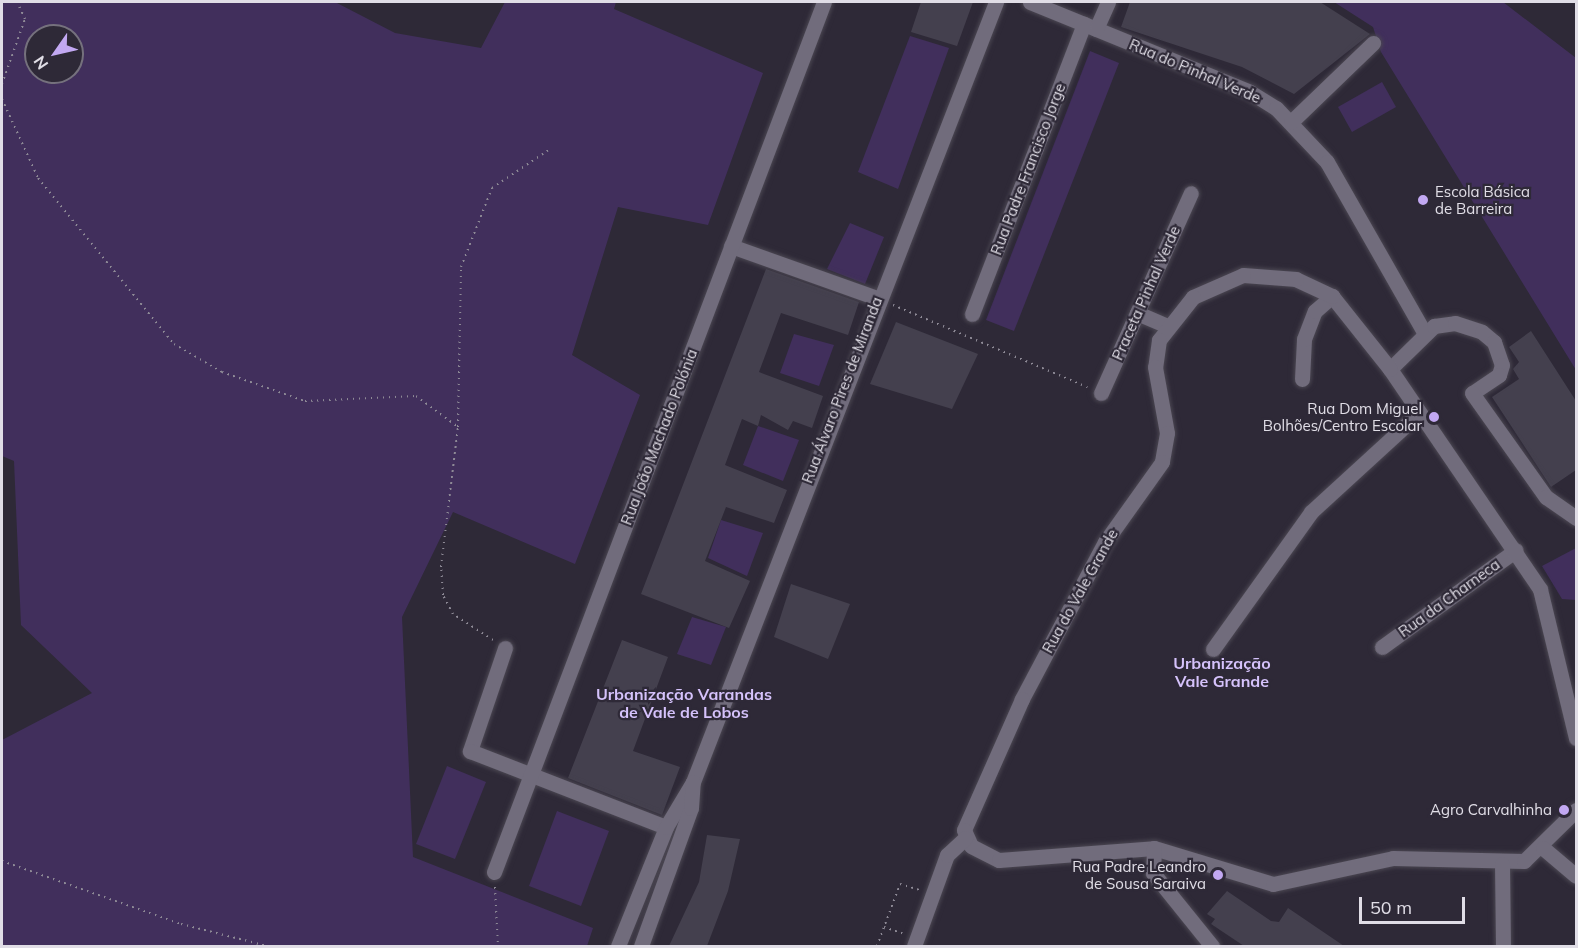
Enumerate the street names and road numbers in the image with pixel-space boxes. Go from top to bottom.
street label: Rua do Pinhal Verde [1127,35,1263,107]
street label: Rua Padre Francisco Jorge [987,81,1069,257]
street label: Praceta Pinhal Verde [1108,223,1184,363]
street label: Rua Álvaro Pires de Miranda [798,294,886,486]
street label: Rua João Machado Polónia [617,346,701,528]
street label: Rua do Vale Grande [1038,526,1122,656]
street label: Rua da Charneca [1395,555,1503,641]

